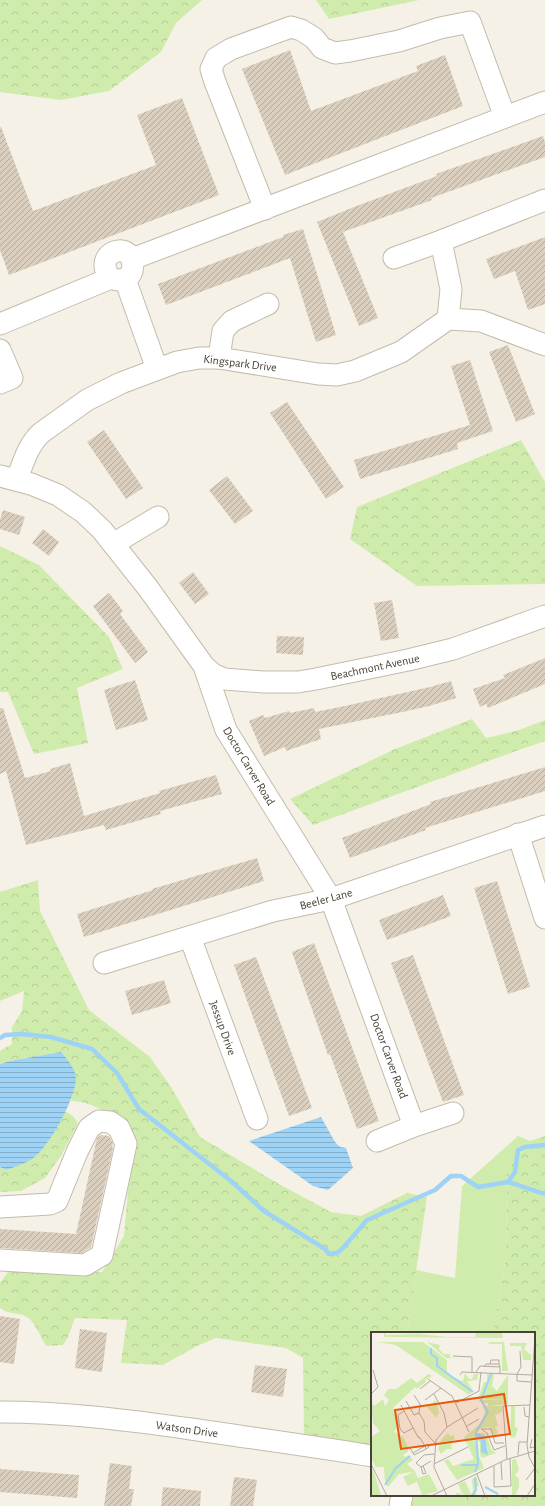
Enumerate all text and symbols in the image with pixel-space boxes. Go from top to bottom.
street label: Kingspark Drive [203,353,277,373]
street label: Beachmont Avenue [329,652,421,682]
street label: Doctor Carver Road [221,725,277,807]
street label: Beeler Lane [298,886,354,912]
street label: Jessup Drive [208,999,238,1057]
street label: Doctor Carver Road [368,1012,410,1100]
inset map [371,1332,535,1496]
street label: Watson Drive [155,1419,219,1439]

